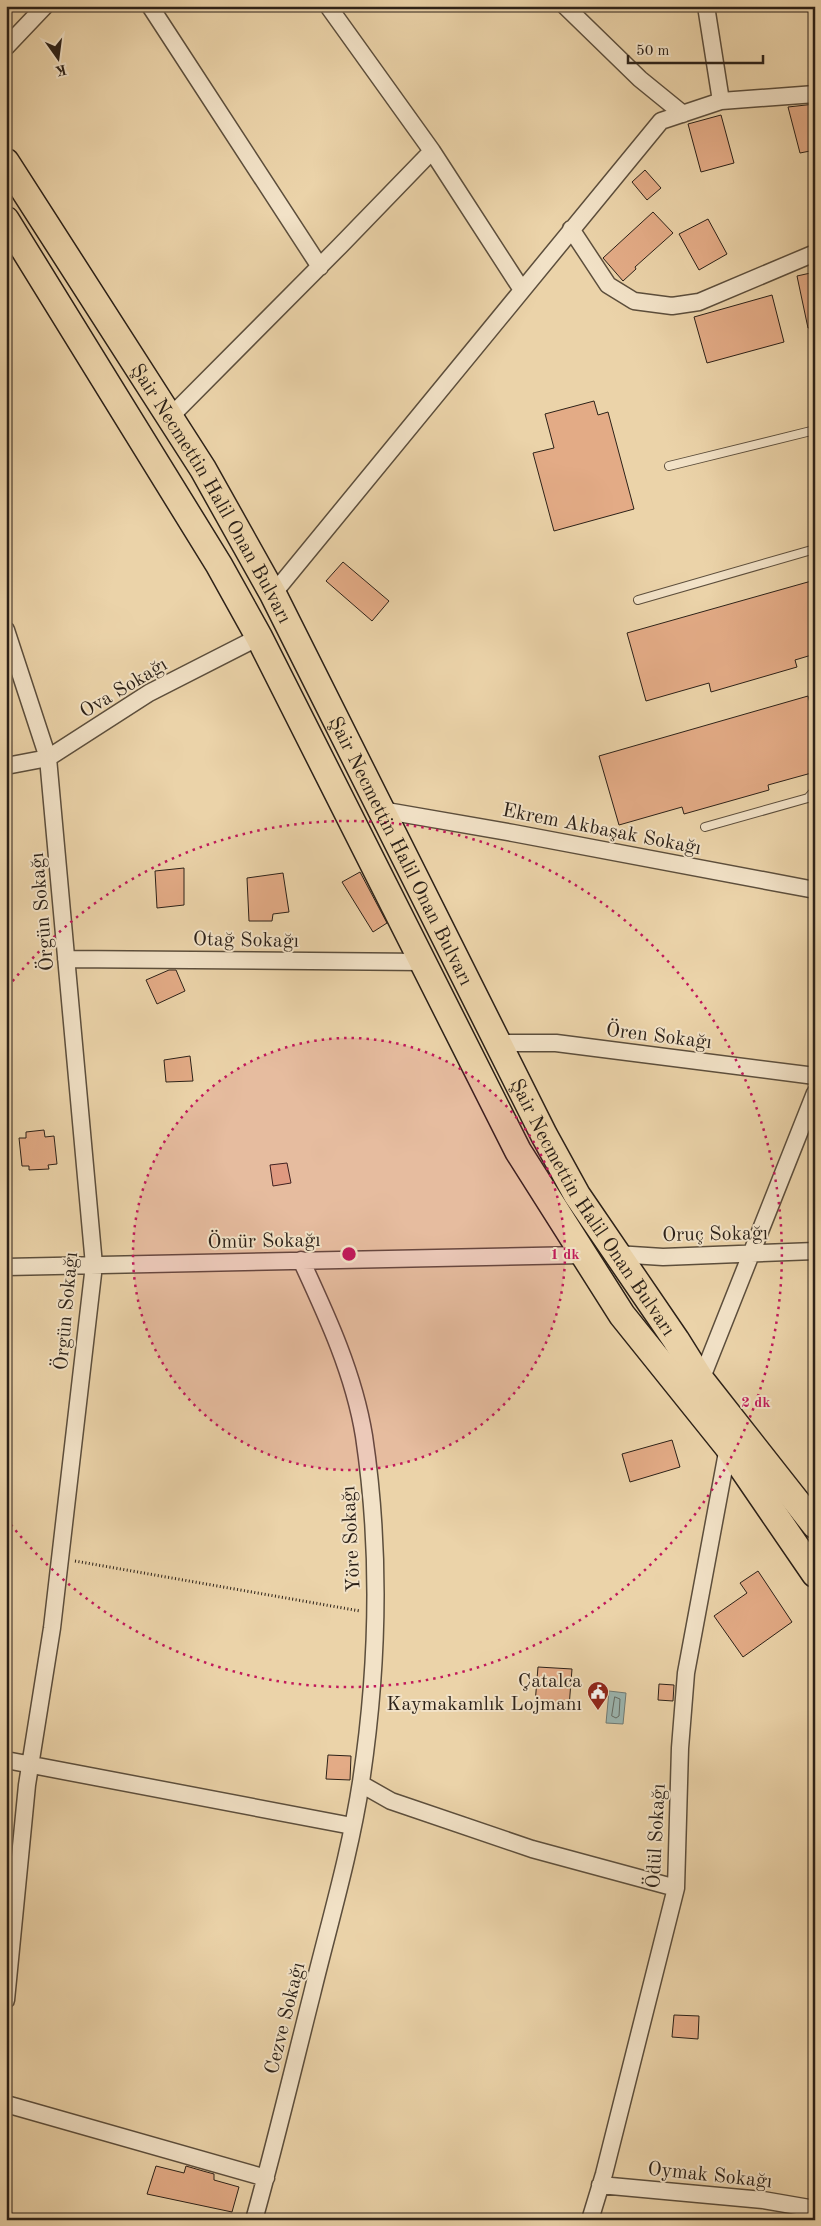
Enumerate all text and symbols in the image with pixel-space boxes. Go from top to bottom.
north arrow [32,32,82,82]
scale bar [628,32,764,64]
text: 50 m [636,44,670,59]
text: K [54,62,68,78]
street label: Şair Necmettin Halil Onan Bulvarı [126,361,294,627]
street label: Ova Sokağı [77,655,171,723]
street label: Şair Necmettin Halil Onan Bulvarı [324,714,475,989]
street label: Ekrem Akbaşak Sokağı [500,801,703,859]
street label: Örgün Sokağı [25,852,58,972]
street label: Otağ Sokağı [193,930,299,952]
street label: Ören Sokağı [605,1018,713,1053]
street label: Şair Necmettin Halil Onan Bulvarı [506,1076,678,1340]
street label: Oruç Sokağı [662,1224,768,1246]
street label: Ömür Sokağı [207,1228,321,1253]
centre of rings [340,1245,358,1263]
text: 1 dk [550,1248,580,1263]
street label: Örgün Sokağı [49,1251,82,1371]
text: 2 dk [741,1396,771,1411]
street label: Yöre Sokağı [339,1485,365,1592]
place label: Çatalca Kaymakamlık Lojmanı [386,1672,582,1715]
public building icon: Çatalca Kaymakamlık Lojmanı [586,1680,610,1711]
street label: Ödül Sokağı [641,1783,670,1889]
street label: Cezve Sokağı [262,1960,310,2077]
street label: Oymak Sokağı [647,2160,773,2192]

